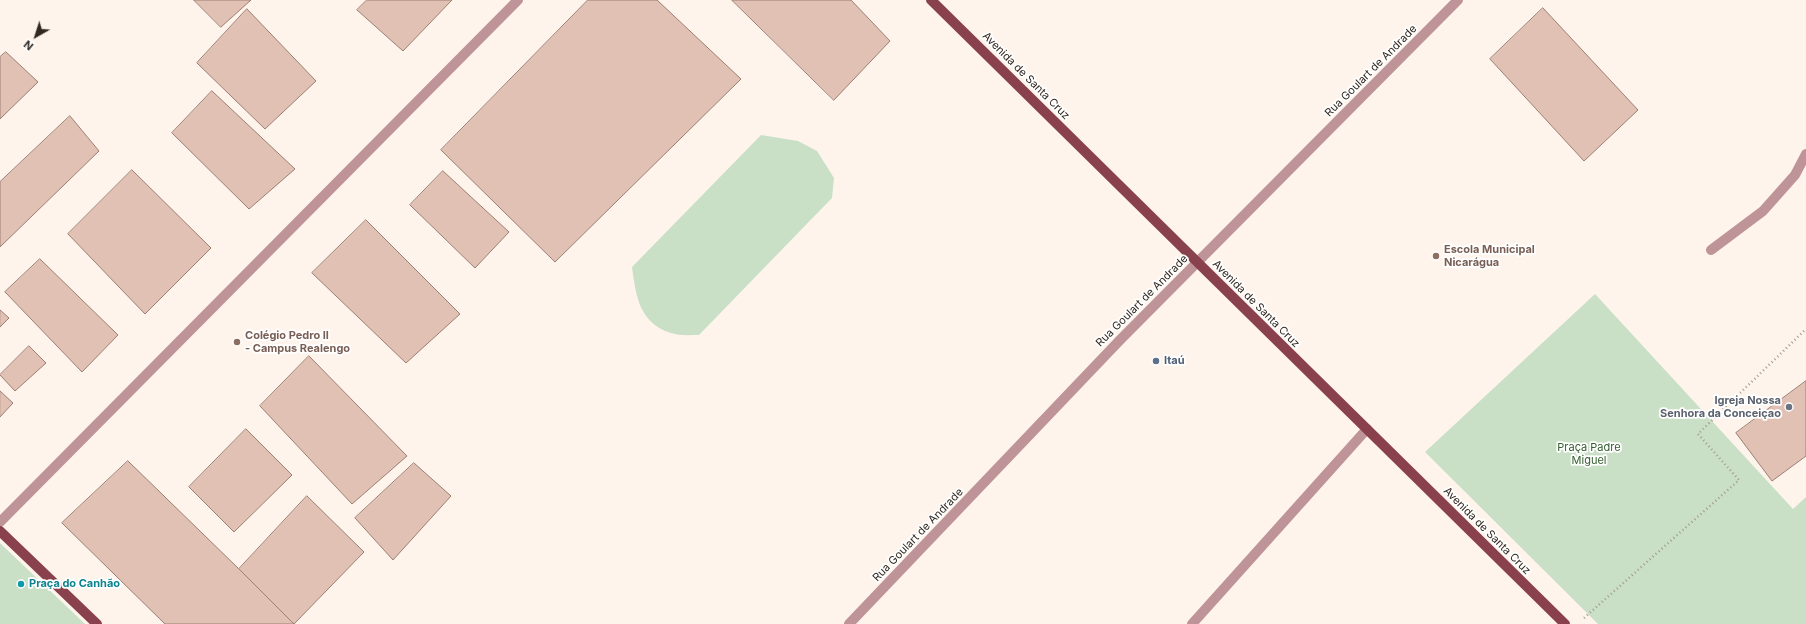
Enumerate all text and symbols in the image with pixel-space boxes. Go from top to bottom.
north arrow [16,16,56,56]
street label: Rua Goulart de Andrade [1322,22,1420,120]
street label: Avenida de Santa Cruz [980,30,1072,122]
text: N [21,37,36,53]
place label: Escola Municipal Nicarágua [1444,243,1535,269]
marker: Escola Municipal Nicarágua [1431,251,1441,261]
street label: Rua Goulart de Andrade [1093,252,1191,350]
street label: Avenida de Santa Cruz [1210,258,1302,350]
place label: Colégio Pedro II - Campus Realengo [245,329,350,355]
marker: Colégio Pedro II - Campus Realengo [232,337,242,347]
place label: Itaú [1164,354,1185,368]
marker: Itaú [1151,356,1161,366]
place label: Igreja Nossa Senhora da Conceiçao [1660,394,1781,420]
marker: Igreja Nossa Senhora da Conceiçao [1784,402,1794,412]
park label: Praça Padre Miguel [1557,441,1621,467]
street label: Avenida de Santa Cruz [1441,485,1533,577]
street label: Rua Goulart de Andrade [870,486,966,584]
place label: Praça do Canhão [29,577,120,591]
marker: Praça do Canhão [16,579,26,589]

